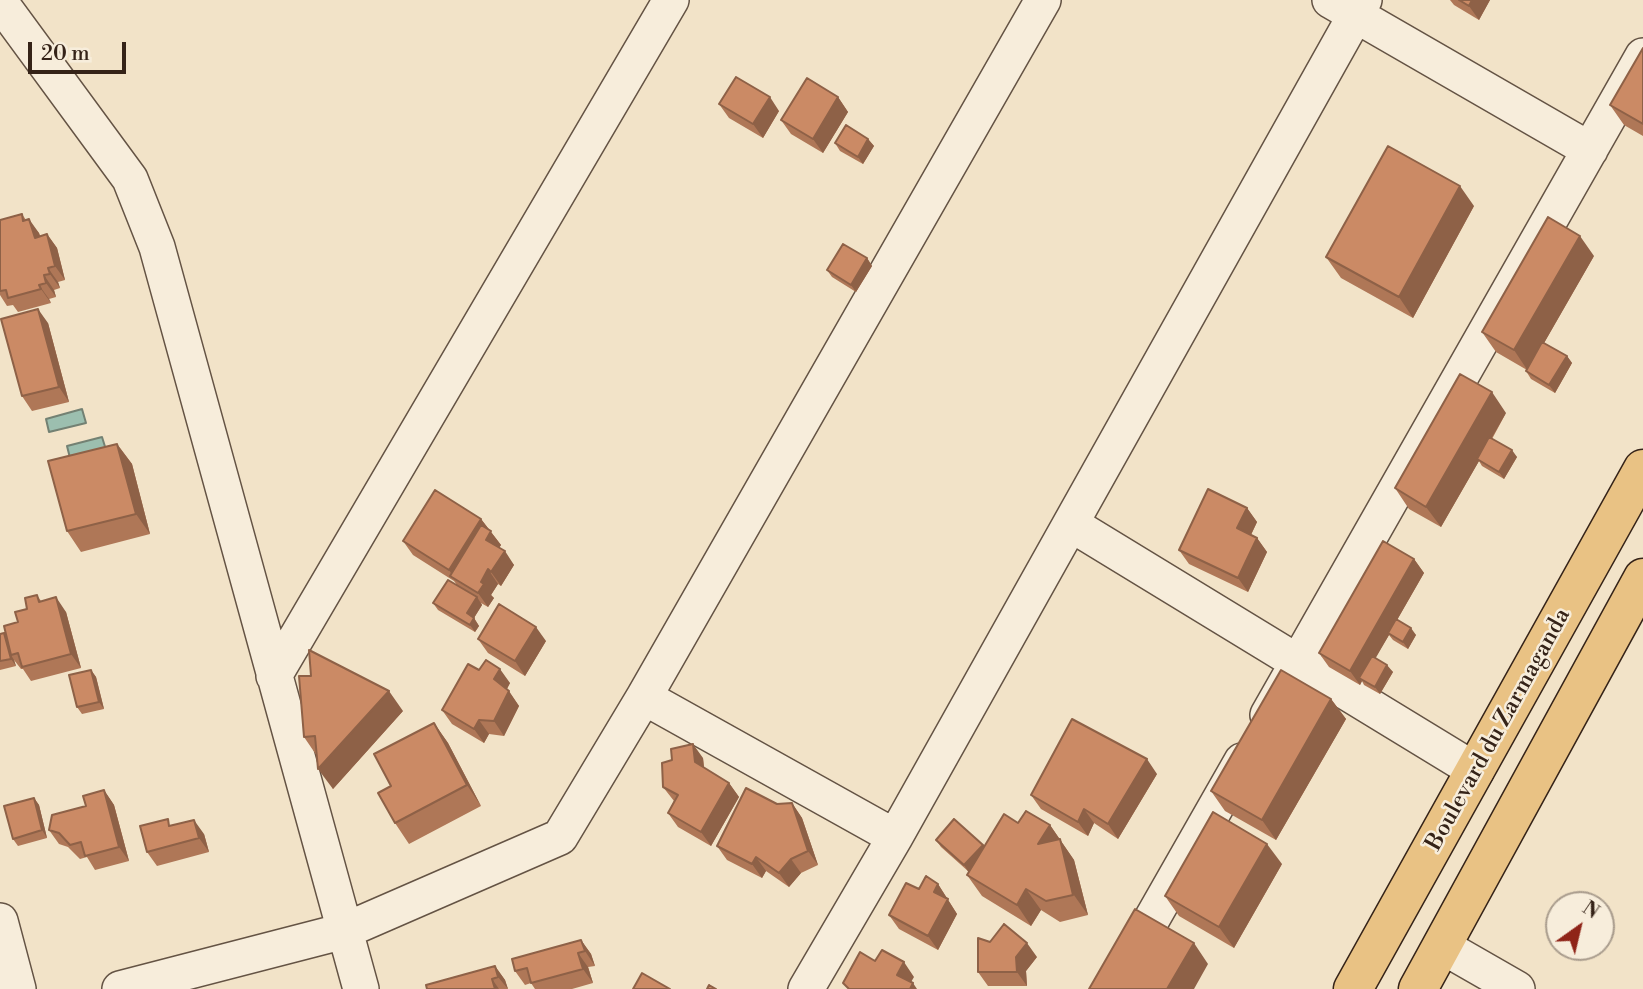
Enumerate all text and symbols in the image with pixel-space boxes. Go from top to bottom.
scale bar [32,28,130,72]
text: 20 m [41,41,90,67]
street label: Boulevard du Zarmaganda [1421,604,1577,856]
north arrow [1545,891,1615,961]
text: N [1578,896,1604,924]

